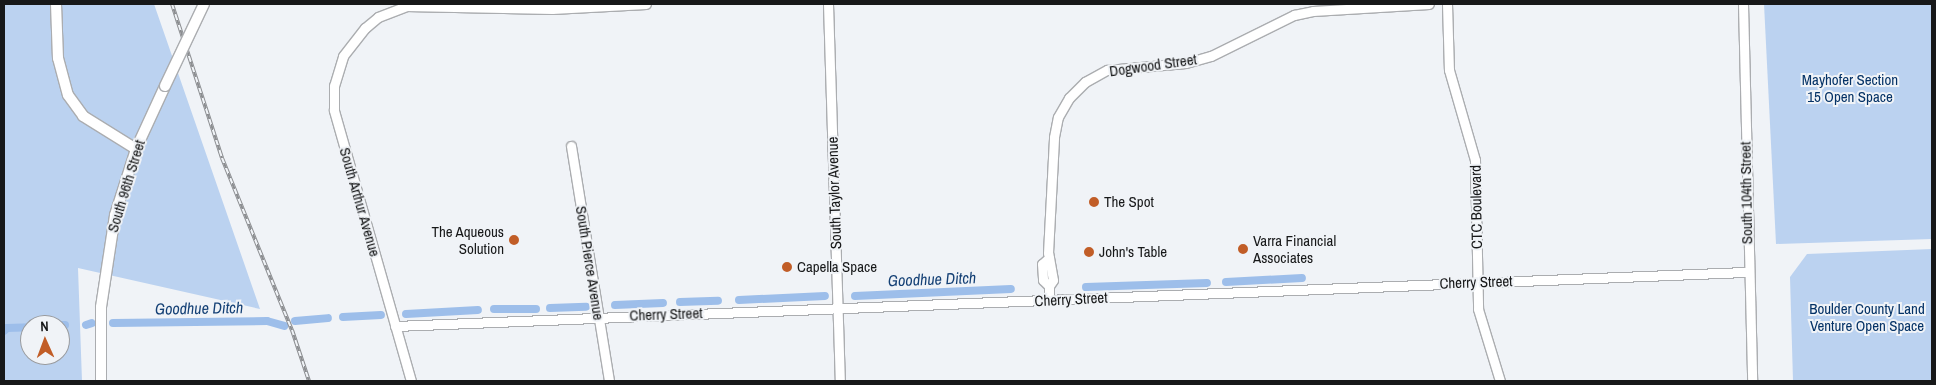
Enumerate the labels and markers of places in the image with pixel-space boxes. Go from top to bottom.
place label: The Spot [1104,193,1154,211]
marker: The Spot [1088,196,1100,208]
place label: The Aqueous Solution [431,222,504,257]
place label: Varra Financial Associates [1253,231,1336,266]
marker: The Aqueous Solution [508,234,520,246]
place label: John's Table [1099,243,1167,261]
marker: Varra Financial Associates [1237,243,1249,255]
marker: John's Table [1083,246,1095,258]
place label: Capella Space [797,258,877,276]
marker: Capella Space [781,261,793,273]

